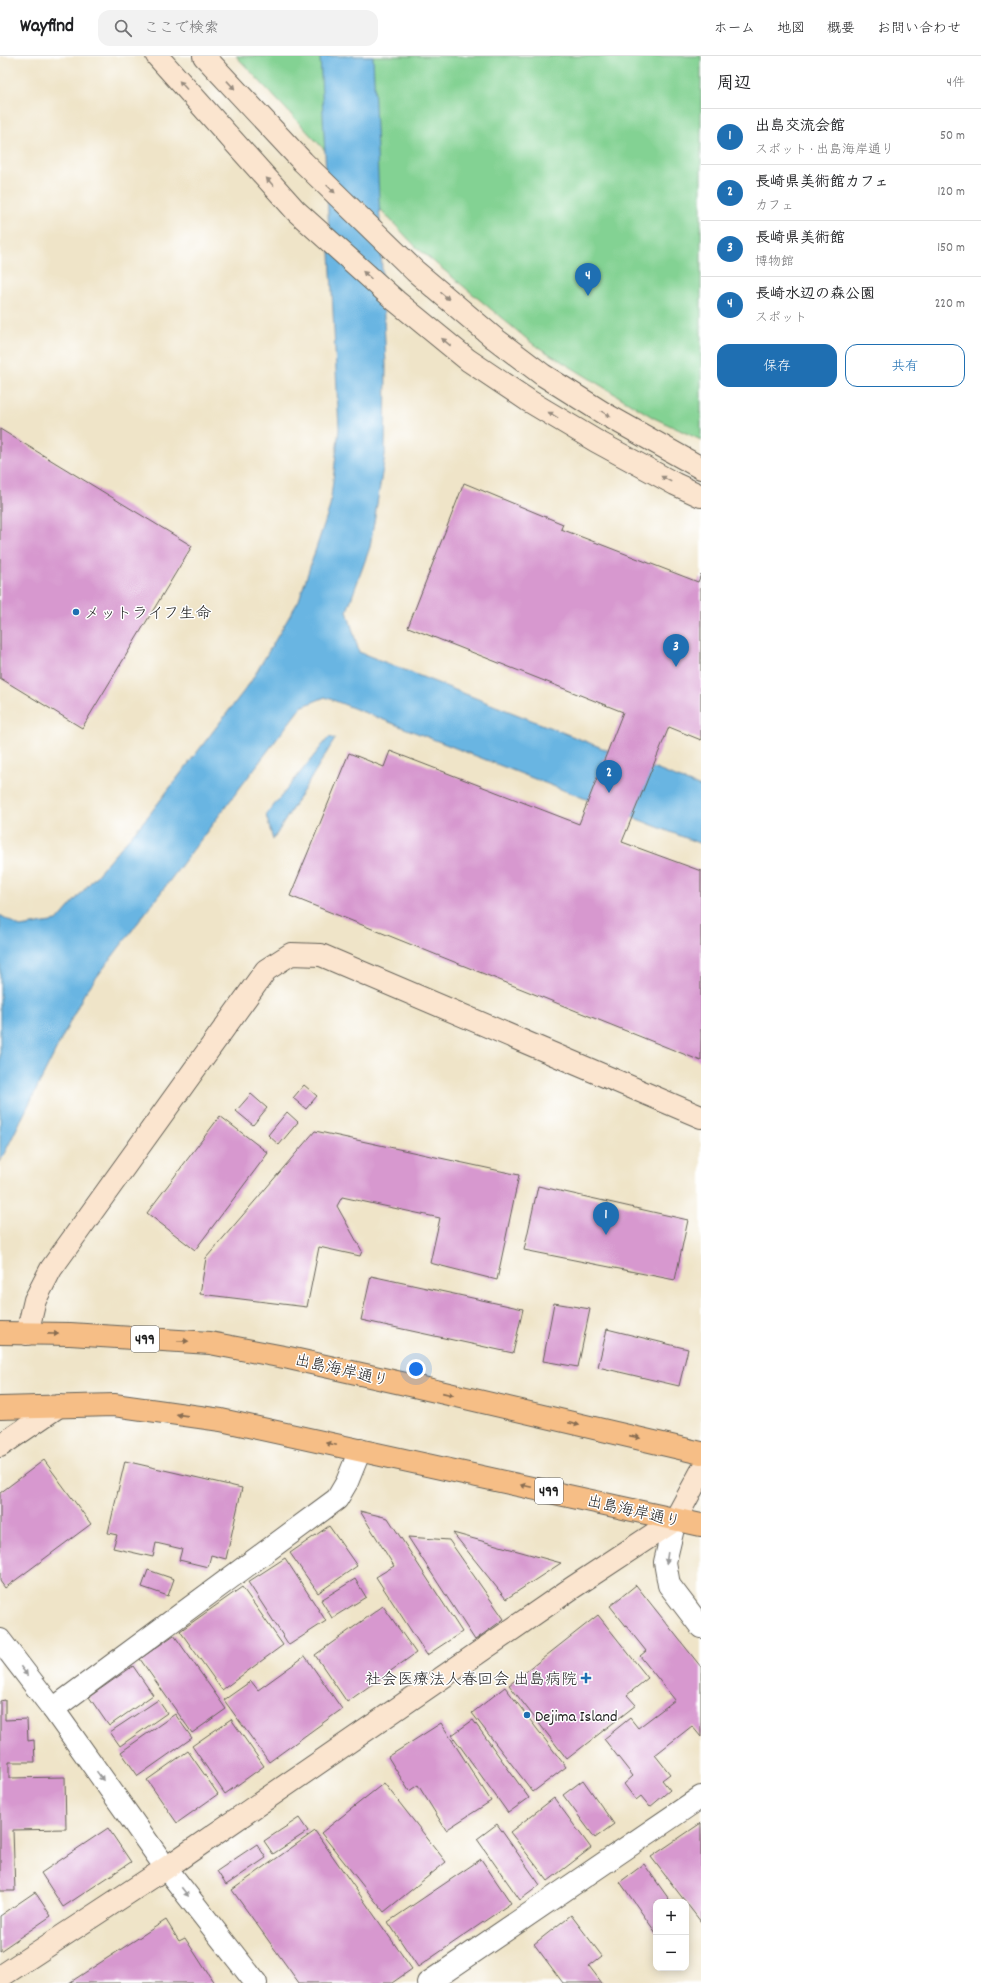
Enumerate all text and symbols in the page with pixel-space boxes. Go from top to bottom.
search box [98,10,378,46]
text: Wayfind [20,14,74,41]
icon: search [112,17,134,39]
text: ここで検索 [144,18,219,40]
text: ホーム [714,19,755,39]
text: 地図 [777,19,805,39]
text: 概要 [827,19,855,39]
text: お問い合わせ [877,19,961,39]
text: 周辺 [717,73,751,97]
text: 4件 [947,74,965,93]
one-way arrow [226,79,235,90]
one-way arrow [179,80,188,91]
text: 出島交流会館 [755,116,845,138]
text: 1 [729,127,731,146]
text: 50 m [940,127,965,146]
text: スポット · 出島海岸通り [755,141,894,160]
text: 長崎県美術館カフェ [755,172,889,194]
one-way arrow [266,177,275,187]
text: 2 [727,183,733,202]
text: 120 m [937,183,965,202]
one-way arrow [326,184,336,194]
text: カフェ [755,197,794,216]
text: 長崎県美術館 [755,228,845,250]
text: 3 [727,239,733,258]
text: 150 m [937,239,965,258]
text: 博物館 [755,253,794,272]
pin: 4 [575,263,601,296]
one-way arrow [363,271,372,280]
text: 長崎水辺の森公園 [755,284,875,306]
one-way arrow [439,292,450,301]
text: 4 [727,295,733,314]
text: 220 m [935,295,965,314]
text: スポット [755,309,807,328]
one-way arrow [440,337,451,346]
button: 保存 [717,344,837,387]
button: 共有 [845,344,965,387]
one-way arrow [548,411,558,419]
one-way arrow [600,411,612,418]
one-way arrow [660,476,672,483]
place label: メットライフ生命 [84,603,211,626]
marker: メットライフ生命 [71,607,81,617]
pin: 3 [663,634,689,667]
pin: 2 [596,760,622,793]
pin: 1 [593,1202,619,1235]
road number: 499 [131,1326,159,1352]
one-way arrow [47,1331,60,1337]
one-way arrow [177,1338,190,1344]
street label: 出島海岸通り [292,1349,391,1393]
your location [406,1359,426,1379]
one-way arrow [442,1391,454,1397]
one-way arrow [176,1412,188,1418]
one-way arrow [568,1421,581,1427]
one-way arrow [628,1435,641,1441]
one-way arrow [325,1440,337,1446]
road number: 499 [535,1478,563,1504]
one-way arrow [520,1483,532,1489]
street label: 出島海岸通り [584,1490,683,1534]
one-way arrow [664,1552,670,1564]
one-way arrow [19,1665,28,1676]
place label: 社会医療法人春回会 出島病院 [365,1669,577,1692]
marker: 社会医療法人春回会 出島病院 [580,1672,592,1684]
place label: Dejima Island [535,1706,617,1729]
marker: Dejima Island [522,1710,532,1720]
one-way arrow [96,1770,104,1781]
one-way arrow [181,1887,189,1897]
map controls [653,1899,689,1971]
button: + [653,1899,689,1935]
button: − [653,1935,689,1971]

